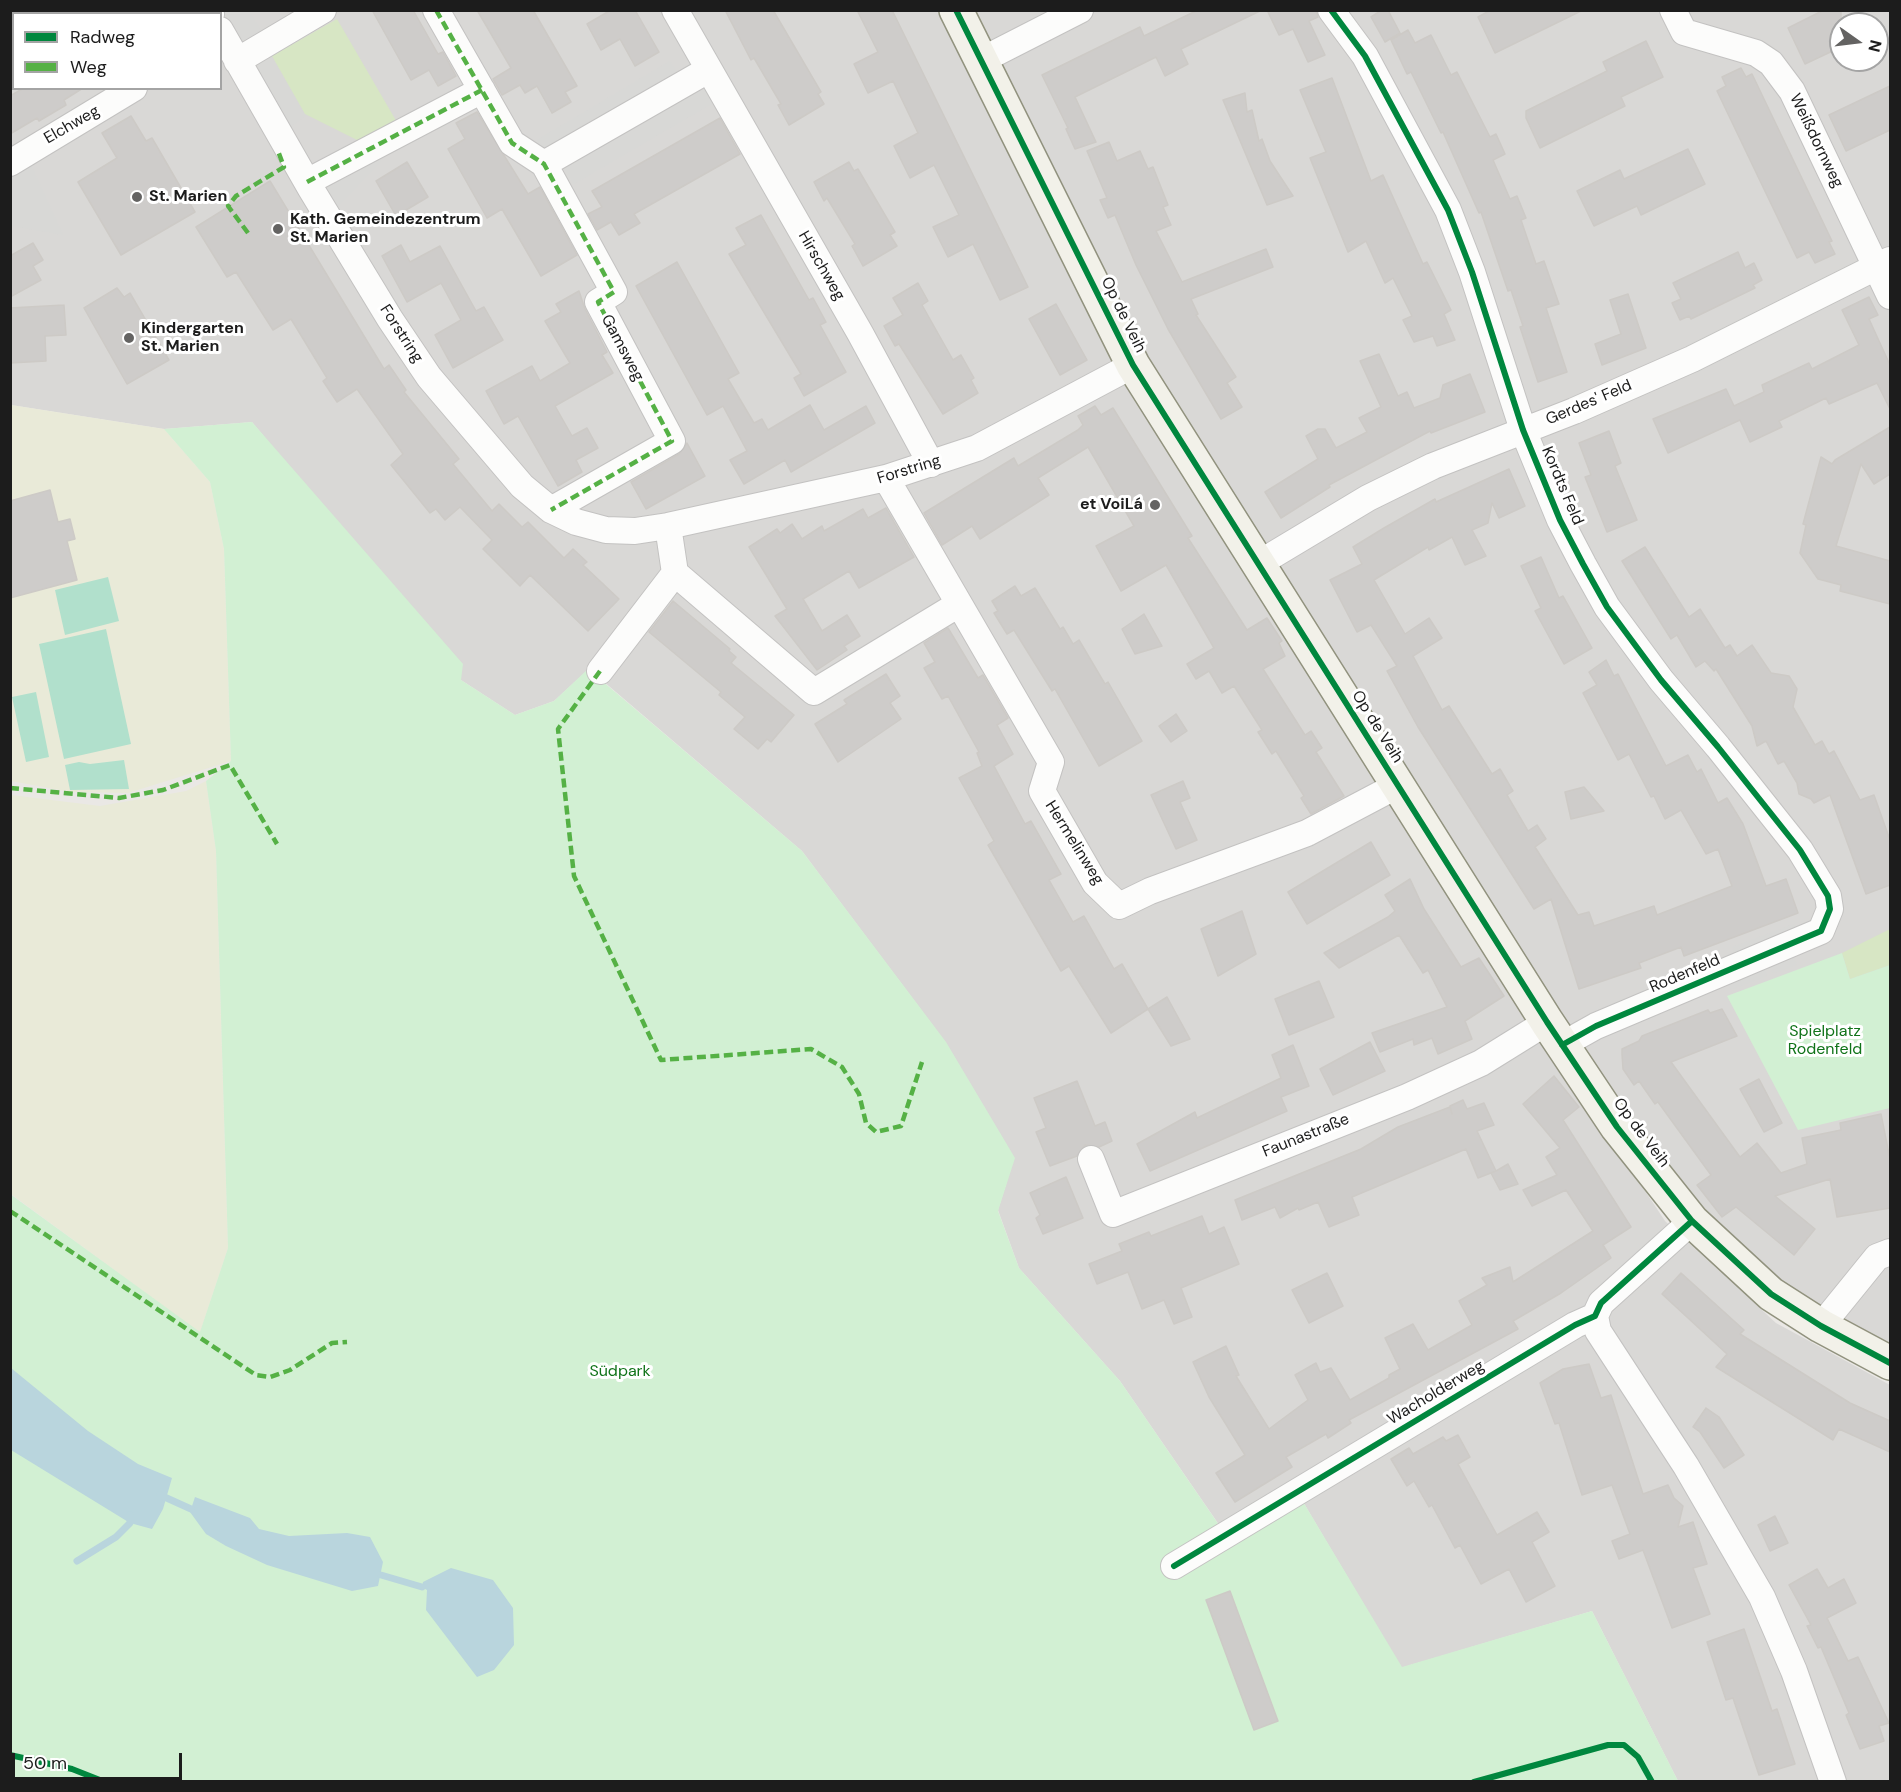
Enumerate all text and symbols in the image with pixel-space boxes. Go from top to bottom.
legend [12,12,222,90]
north arrow [1829,12,1889,72]
text: Radweg [70,25,135,49]
text: N [1863,38,1887,54]
text: Weg [70,55,107,79]
street label: Weißdornweg [1785,91,1847,191]
street label: Elchweg [41,101,103,149]
place label: St. Marien [149,187,227,207]
marker: St. Marien [130,190,144,204]
place label: Kath. Gemeindezentrum St. Marien [290,210,481,248]
marker: Kath. Gemeindezentrum St. Marien [271,222,285,236]
street label: Hirschweg [793,228,849,304]
street label: Op de Veih [1096,274,1150,356]
street label: Forstring [375,301,427,367]
street label: Gamsweg [596,311,648,385]
place label: Kindergarten St. Marien [141,319,244,357]
marker: Kindergarten St. Marien [122,331,136,345]
street label: Gerdes' Feld [1543,376,1635,430]
street label: Kordts Feld [1537,444,1587,528]
street label: Forstring [875,451,943,489]
place label: et VoiLá [1080,495,1143,515]
marker: et VoiLá [1148,498,1162,512]
street label: Op de Veih [1347,687,1407,767]
street label: Hermelinweg [1040,797,1108,889]
street label: Rodenfeld [1647,951,1723,997]
park label: Spielplatz Rodenfeld [1788,1022,1862,1060]
street label: Op de Veih [1609,1095,1673,1171]
street label: Faunastraße [1260,1110,1352,1162]
street label: Wacholderweg [1384,1357,1488,1429]
park label: Südpark [589,1362,651,1382]
scale bar [15,1741,184,1779]
text: 50 m [23,1751,67,1775]

